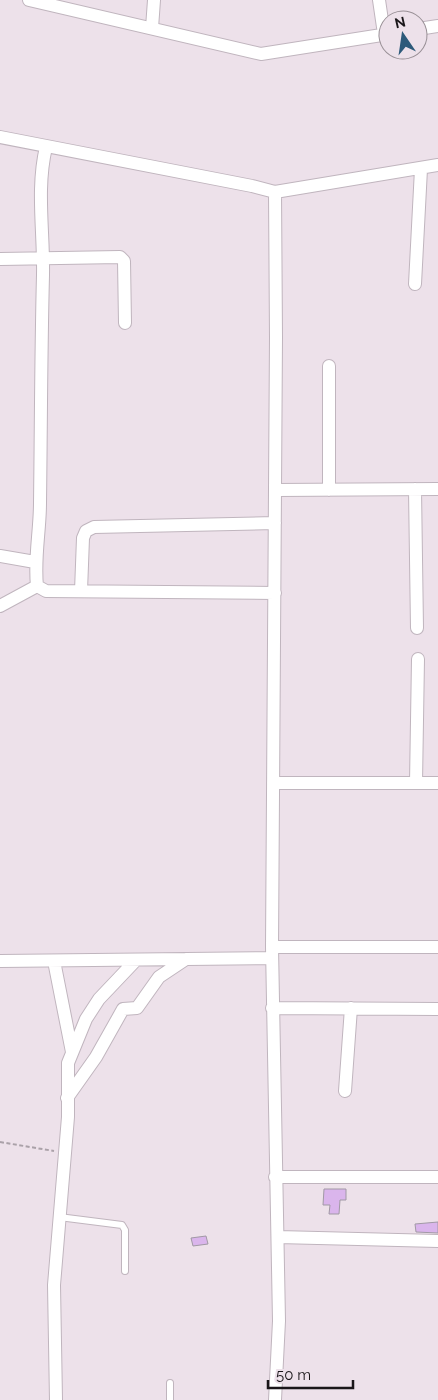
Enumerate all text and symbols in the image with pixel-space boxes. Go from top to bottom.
north arrow [378,10,428,60]
text: N [393,13,407,31]
scale bar [268,1358,353,1390]
text: 50 m [276,1366,311,1384]

